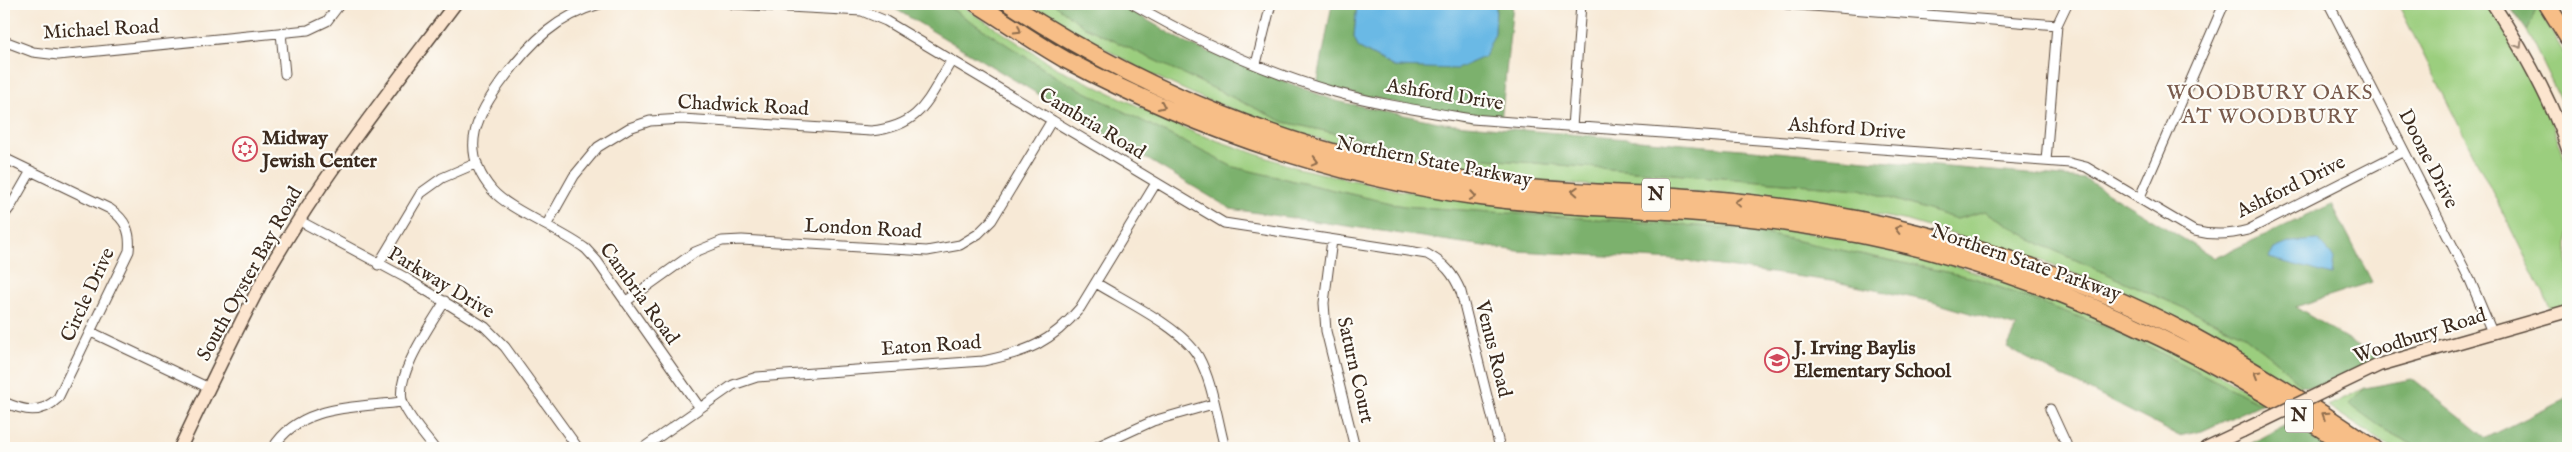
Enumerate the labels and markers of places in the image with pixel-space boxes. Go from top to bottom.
place label: Midway Jewish Center [259,126,378,174]
synagogue icon: Midway Jewish Center [232,136,258,162]
place label: J. Irving Baylis Elementary School [1791,336,1952,384]
school or university icon: J. Irving Baylis Elementary School [1764,347,1790,373]

